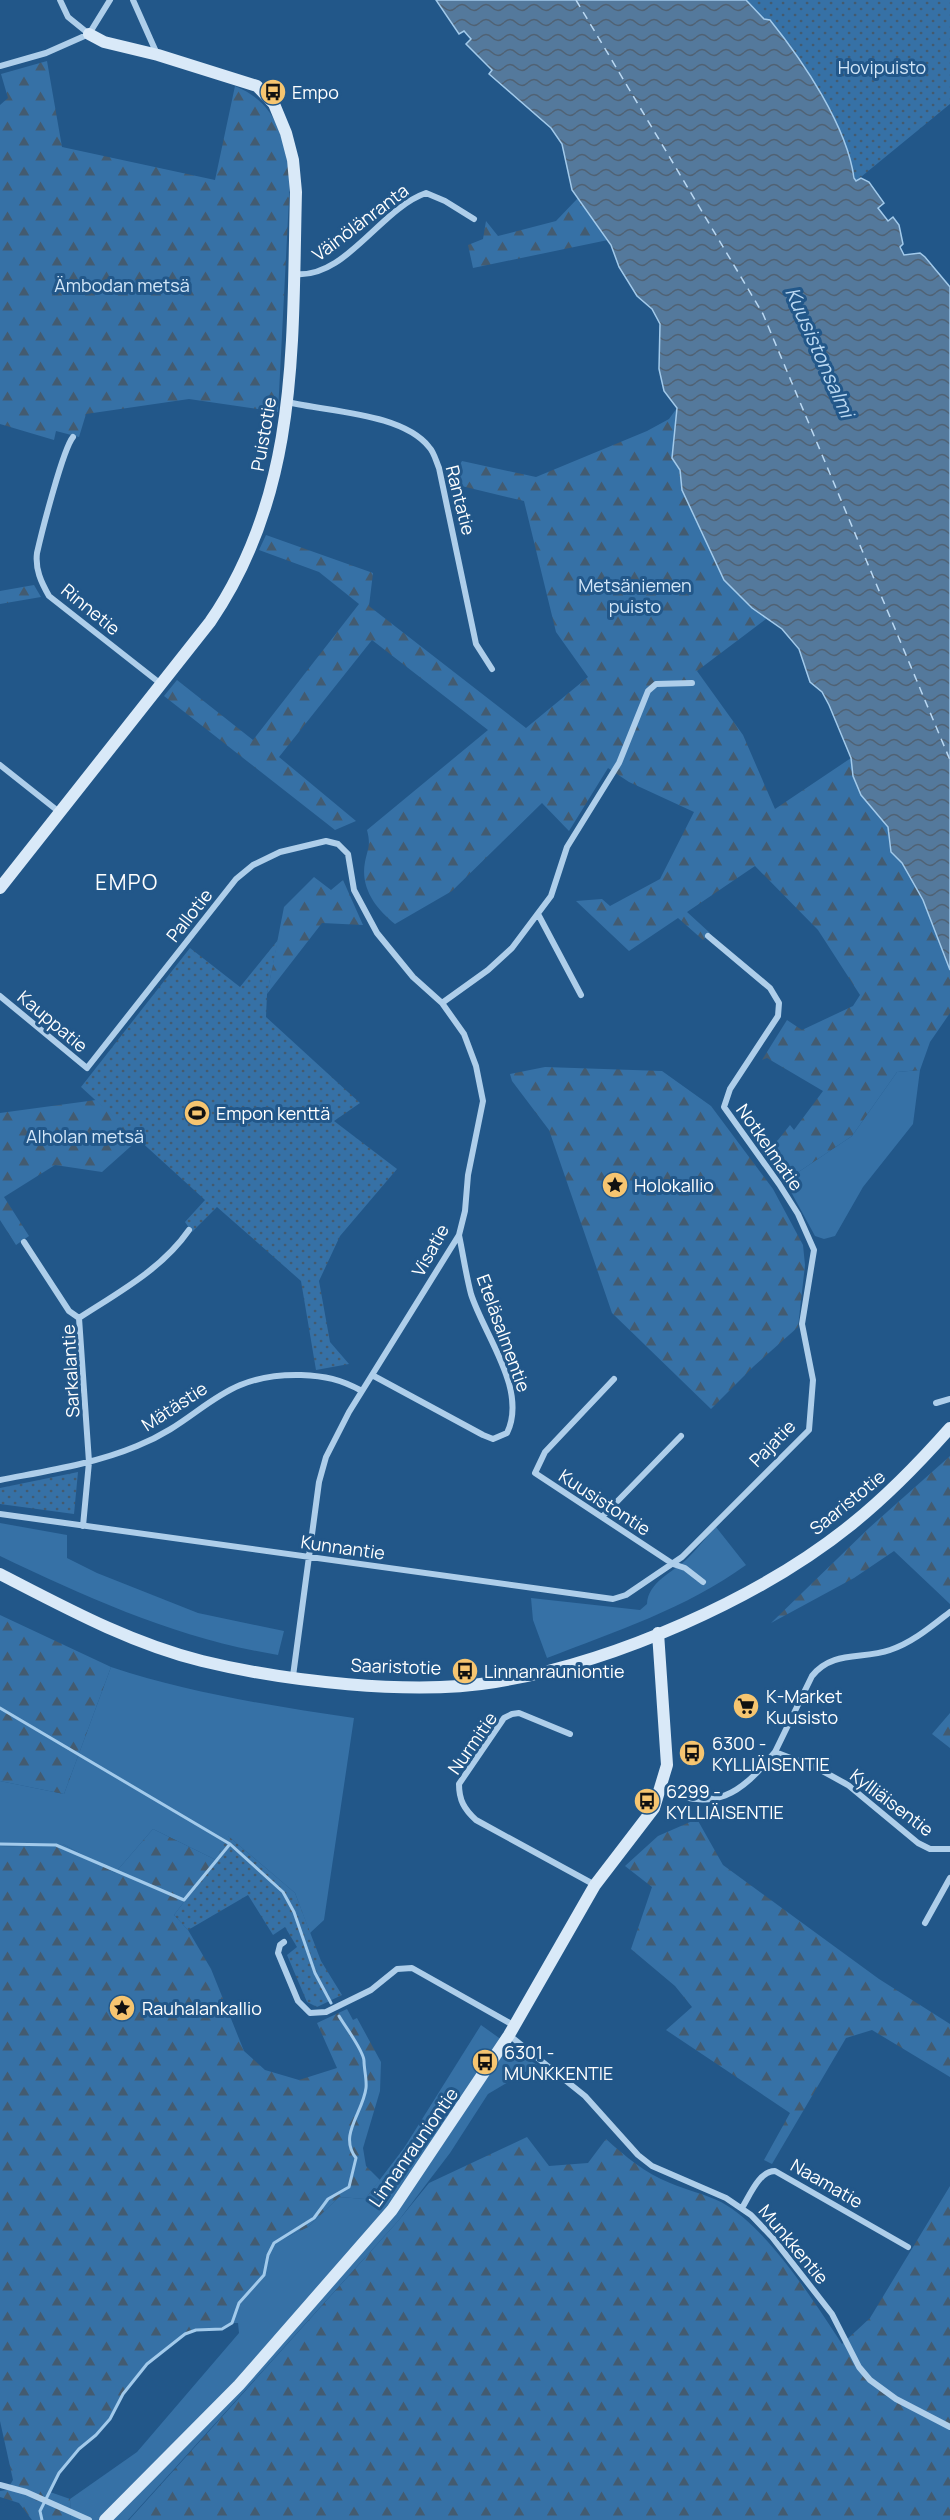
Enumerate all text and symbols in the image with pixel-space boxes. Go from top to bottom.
park label: Hovipuisto [838,55,926,79]
bus stop icon: Empo [258,77,288,107]
place label: Empo [292,80,339,104]
street label: Väinölänranta [307,178,413,266]
park label: Ämbodan metsä [54,273,190,297]
water label: Kuusistonsalmi [779,283,862,423]
street label: Puistotie [245,395,281,473]
street label: Rantatie [441,463,481,537]
park label: Metsäniemen puisto [578,573,692,618]
street label: Rinnetie [57,578,125,640]
district label: EMPO [95,868,159,896]
street label: Pallotie [161,883,217,947]
street label: Kauppatie [13,985,93,1057]
sports icon: Empon kenttä [182,1098,212,1128]
street label: Notkelmatie [731,1099,809,1195]
place label: Empon kenttä [216,1101,330,1125]
park label: Alholan metsä [26,1124,144,1148]
place icon: Holokallio [600,1170,630,1200]
place label: Holokallio [634,1173,714,1197]
street label: Visatie [406,1220,454,1280]
street label: Eteläsalmentie [472,1271,536,1395]
street label: Sarkalantie [56,1324,84,1418]
street label: Mätästie [137,1376,211,1436]
street label: Pajatie [744,1414,800,1472]
street label: Kuusistontie [555,1463,655,1541]
street label: Saaristotie [804,1464,890,1540]
street label: Kunnantie [299,1529,387,1565]
street label: Saaristotie [350,1652,442,1680]
bus stop icon: Linnanrauniontie [450,1656,480,1686]
place label: Linnanrauniontie [484,1659,624,1683]
place label: K-Market Kuusisto [766,1684,842,1729]
supermarket icon: K-Market Kuusisto [731,1691,761,1721]
street label: Nurmitie [442,1707,502,1779]
place label: 6300 - KYLLIÄISENTIE [712,1731,830,1776]
bus stop icon: 6300 - KYLLIÄISENTIE [677,1738,707,1768]
street label: Kylliäisentie [845,1763,939,1841]
place label: 6299 - KYLLIÄISENTIE [666,1779,784,1824]
bus stop icon: 6299 - KYLLIÄISENTIE [632,1786,662,1816]
place icon: Rauhalankallio [107,1993,137,2023]
place label: Rauhalankallio [142,1996,262,2020]
place label: 6301 - MUNKKENTIE [504,2040,613,2085]
bus stop icon: 6301 - MUNKKENTIE [470,2047,500,2077]
street label: Linnanrauniontie [363,2083,463,2211]
street label: Naamatie [787,2153,867,2213]
street label: Munkkentie [754,2199,834,2289]

